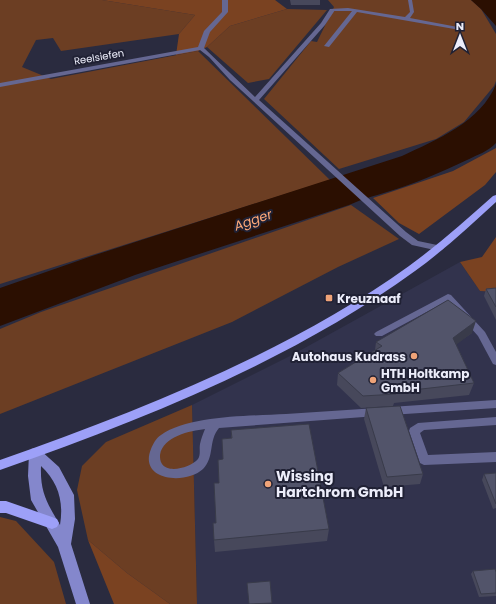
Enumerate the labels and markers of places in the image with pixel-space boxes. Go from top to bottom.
place label: Kreuznaaf [337,290,401,307]
marker: Kreuznaaf [324,293,334,303]
place label: Autohaus Kudrass [292,348,406,365]
marker: Autohaus Kudrass [409,351,419,361]
place label: HTH Holtkamp GmbH [381,365,469,396]
marker: HTH Holtkamp GmbH [368,375,378,385]
place label: Wissing Hartchrom GmbH [276,466,403,502]
marker: Wissing Hartchrom GmbH [263,479,273,489]

